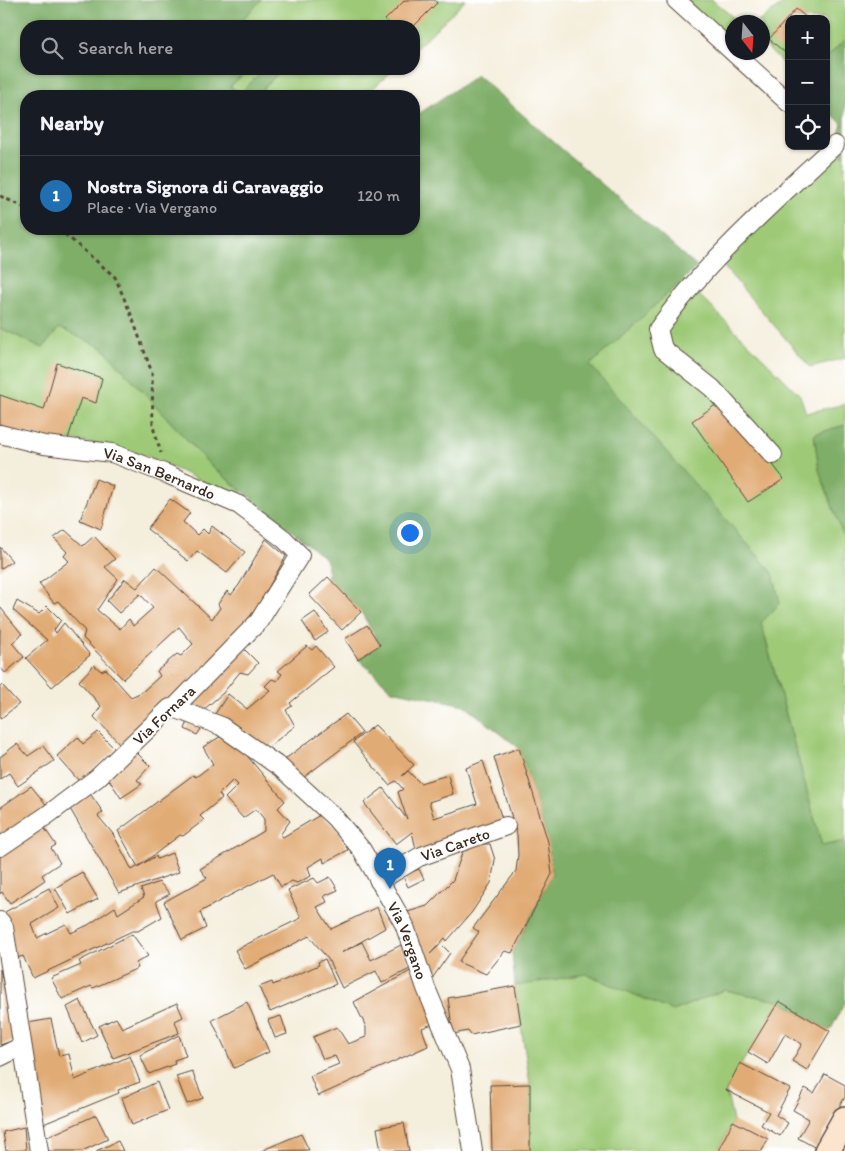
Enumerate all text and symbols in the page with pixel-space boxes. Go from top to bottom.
north arrow [725,15,770,60]
map controls [785,15,830,150]
button: + [785,15,830,60]
search box [20,20,420,75]
icon: search [38,34,66,62]
text: Search here [78,36,173,59]
button: − [785,60,830,105]
button: locate [785,105,830,150]
text: Nearby [40,110,104,135]
text: Nostra Signora di Caravaggio [87,175,323,198]
text: 1 [52,186,60,205]
text: 120 m [357,186,400,205]
text: Place · Via Vergano [87,198,217,217]
street label: Via San Bernardo [103,443,218,503]
your location [397,520,423,546]
street label: Via Fornara [129,681,199,749]
street label: Via Careto [418,823,492,865]
pin: 1 [374,848,406,889]
street label: Via Vergano [384,898,432,982]

